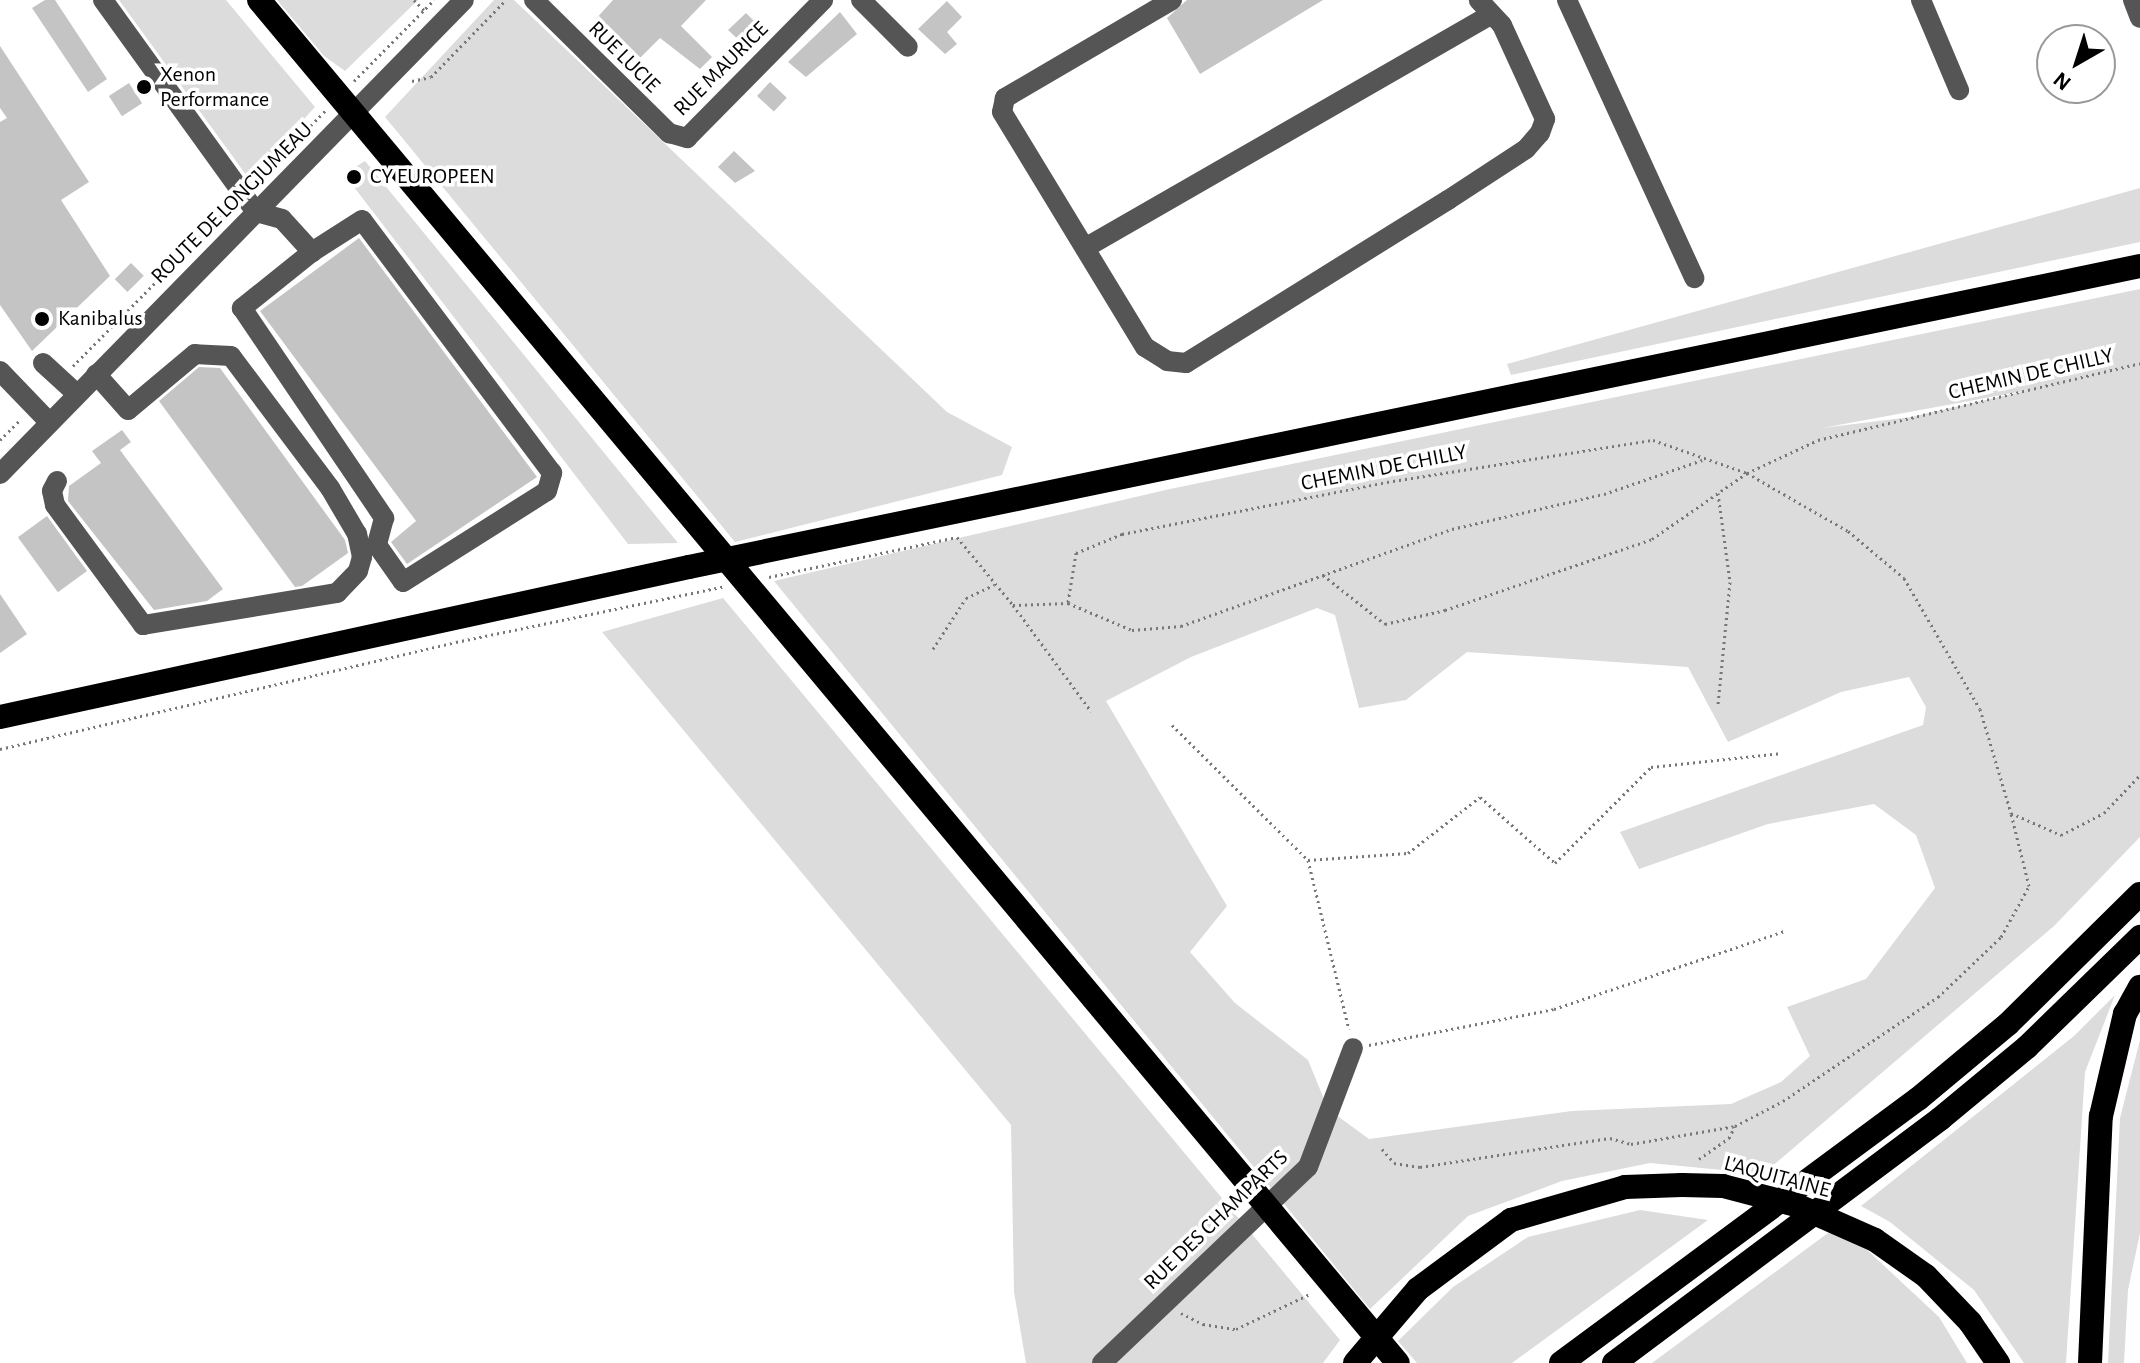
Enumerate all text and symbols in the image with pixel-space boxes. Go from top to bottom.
street label: RUE LUCIE [583,16,665,98]
street label: RUE MAURICE [668,16,774,122]
north arrow [2036,24,2116,104]
place label: Xenon Performance [160,61,269,112]
text: N [2049,68,2075,94]
marker: Xenon Performance [135,78,153,96]
street label: ROUTE DE LONGJUMEAU [146,117,318,289]
place label: CY EUROPEEN [370,164,495,190]
marker: CY EUROPEEN [345,168,363,186]
place label: Kanibalus [58,306,143,332]
marker: Kanibalus [33,310,51,328]
street label: CHEMIN DE CHILLY [1946,342,2116,406]
street label: CHEMIN DE CHILLY [1299,439,1469,497]
street label: RUE DES CHAMPARTS [1138,1144,1294,1296]
street label: L'AQUITAINE [1721,1150,1833,1204]

